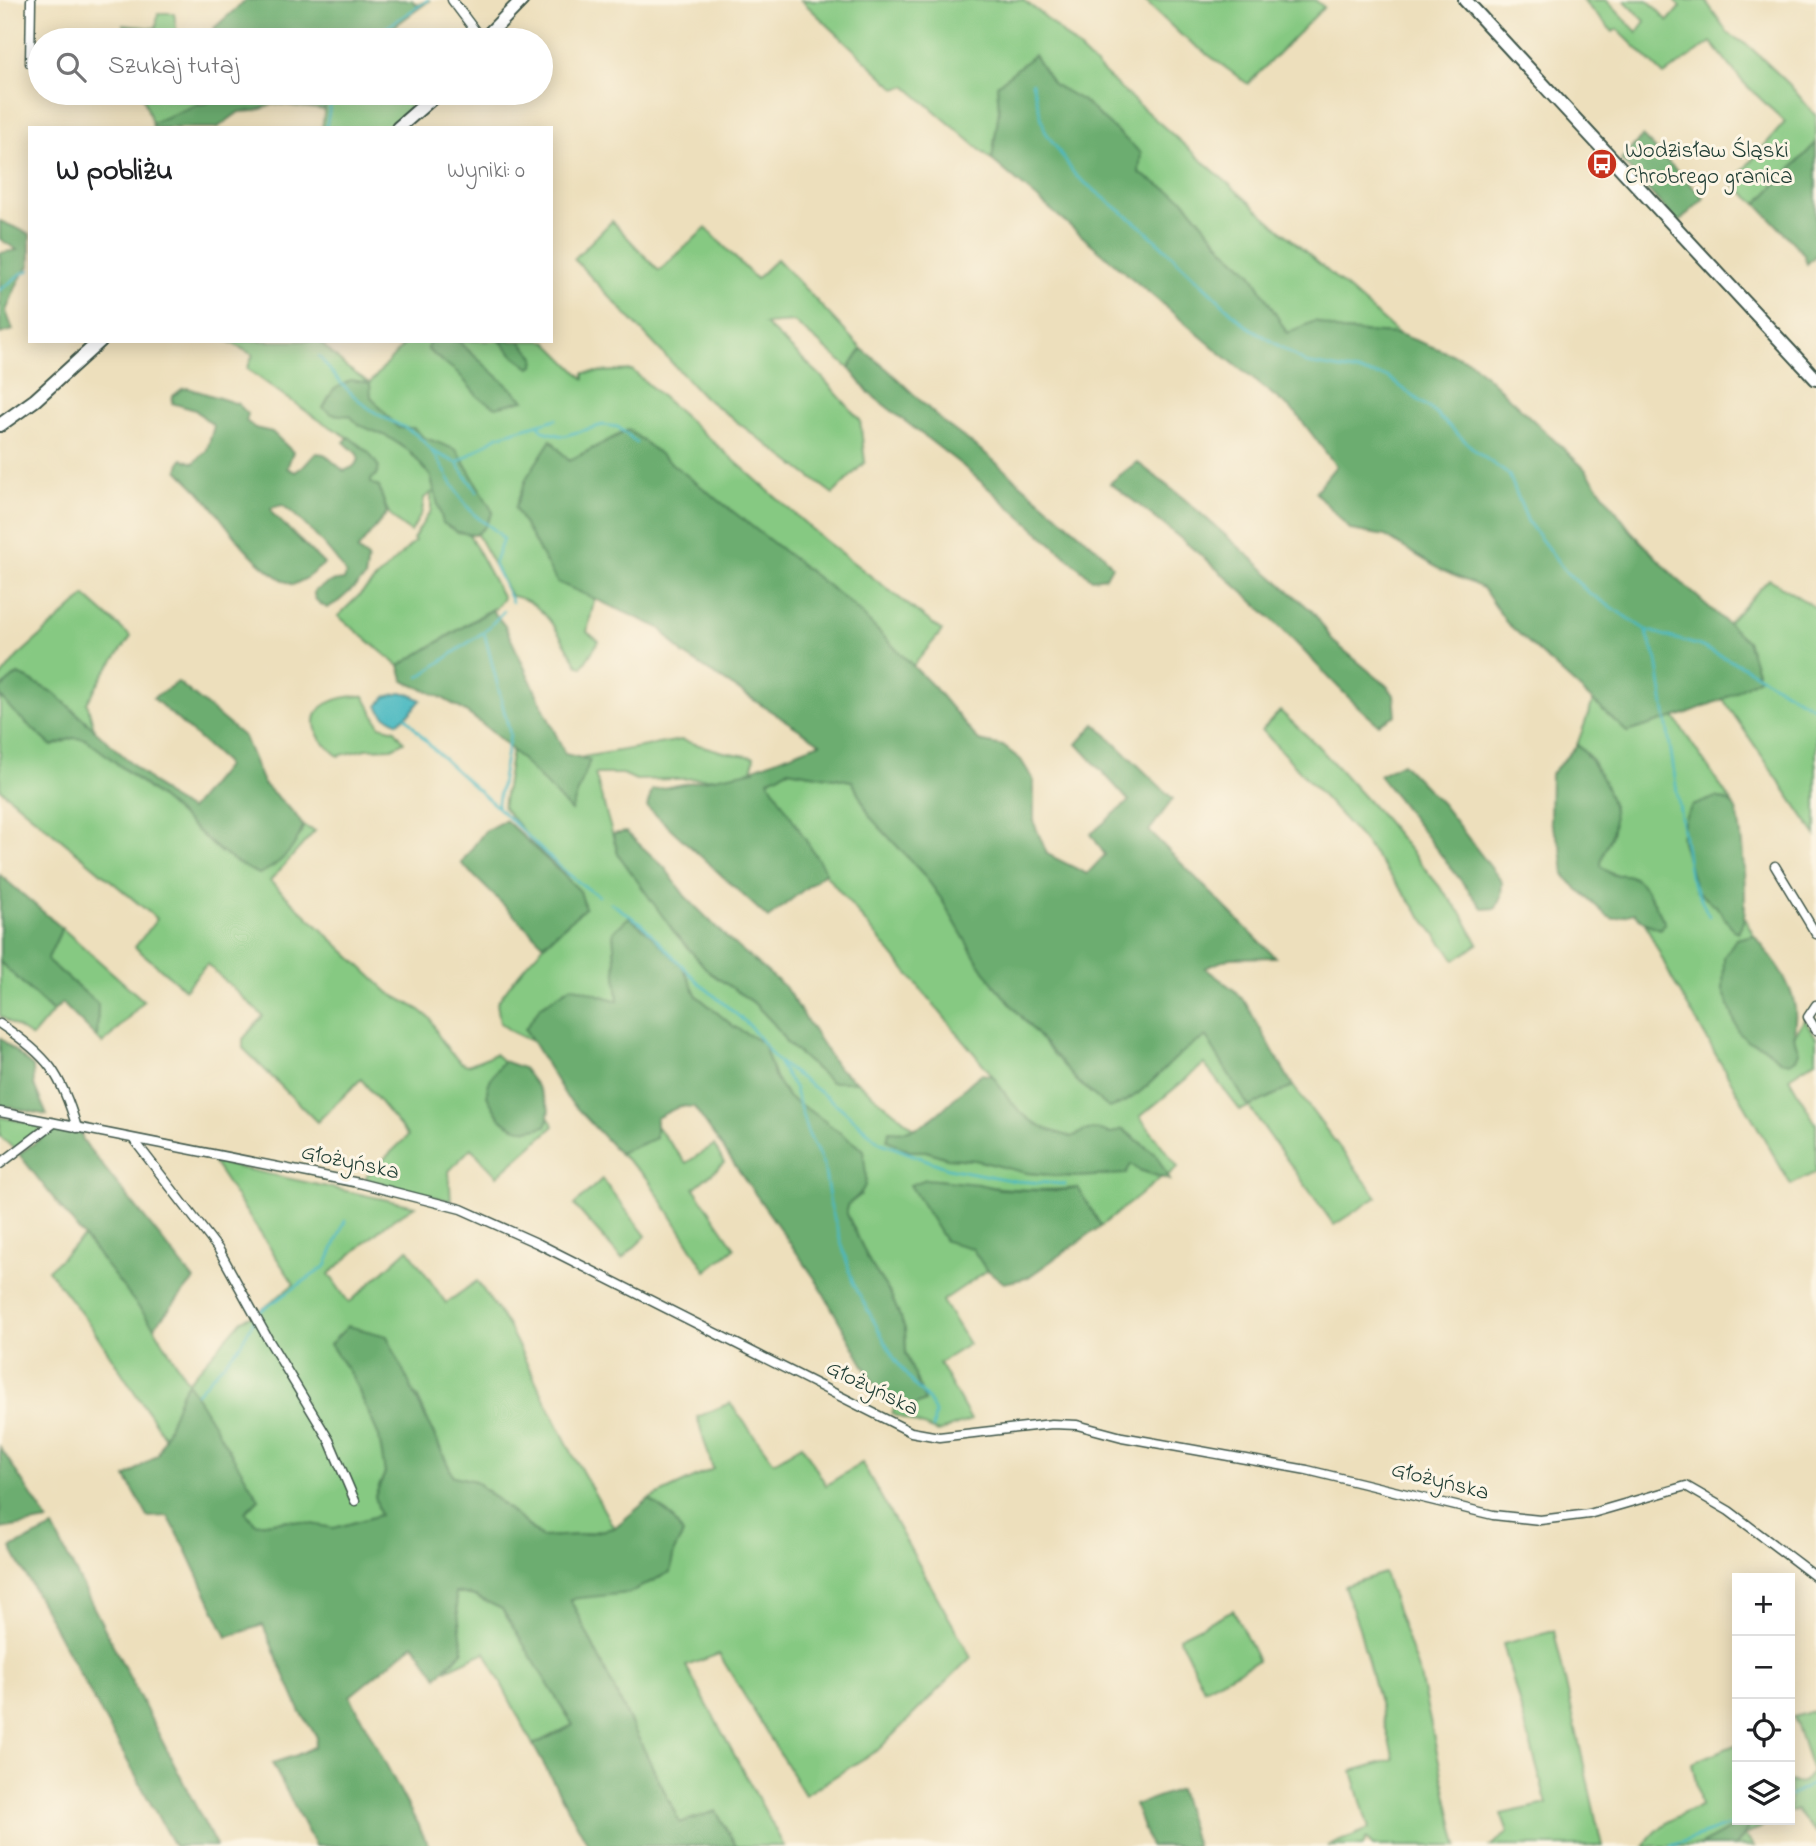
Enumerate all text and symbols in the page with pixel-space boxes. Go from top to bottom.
search box [28,28,553,105]
icon: search [52,48,90,86]
text: Szukaj tutaj [108,48,239,86]
place label: Wodzisław Śląski Chrobrego granica [1625,135,1793,195]
bus stop icon: Wodzisław Śląski Chrobrego granica [1585,147,1619,181]
text: W pobliżu [56,150,173,194]
text: Wyniki: 0 [447,155,525,188]
street label: Głożyńska [297,1137,402,1191]
street label: Głożyńska [819,1352,924,1427]
street label: Głożyńska [1387,1454,1492,1512]
map controls [1732,1573,1795,1825]
button: + [1732,1573,1795,1636]
button: − [1732,1636,1795,1699]
button: locate [1732,1699,1795,1762]
button: layers [1732,1762,1795,1825]

